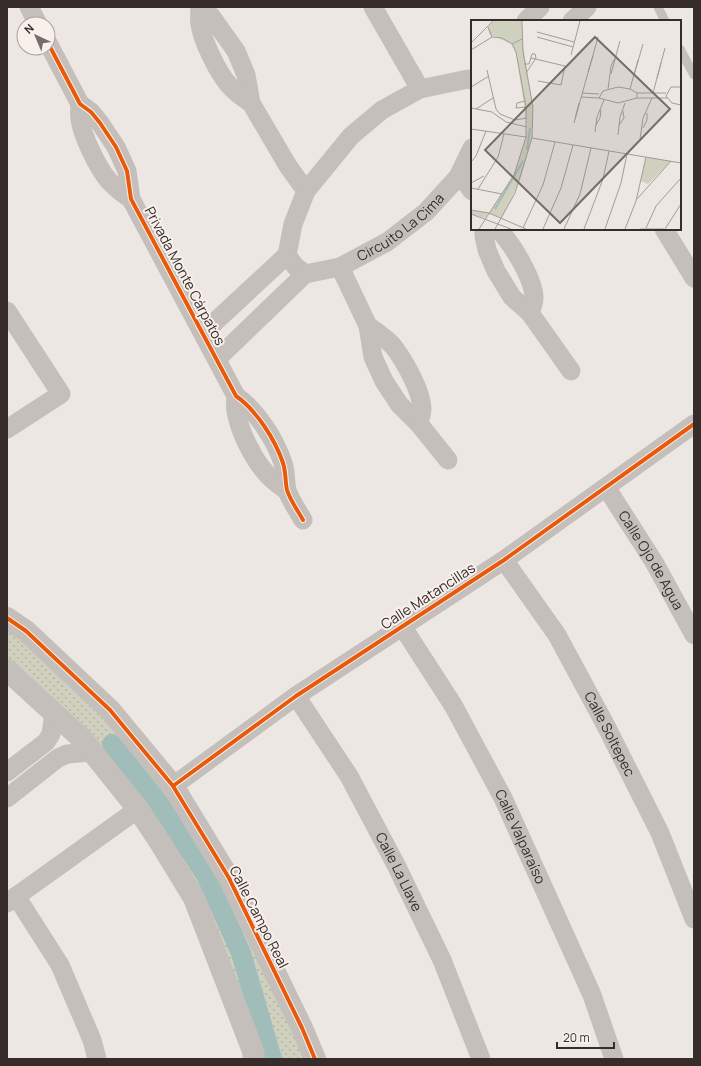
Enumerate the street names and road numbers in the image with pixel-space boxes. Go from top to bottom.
street label: Circuito La Cima [353,189,448,265]
street label: Privada Monte Cárpatos [141,203,230,348]
street label: Calle Ojo de Agua [614,507,688,613]
street label: Calle Matancillas [377,558,479,633]
street label: Calle Soltepec [580,688,640,780]
street label: Calle Valparaíso [491,786,551,887]
street label: Calle La Llave [371,829,427,914]
street label: Calle Campo Real [225,862,293,971]

